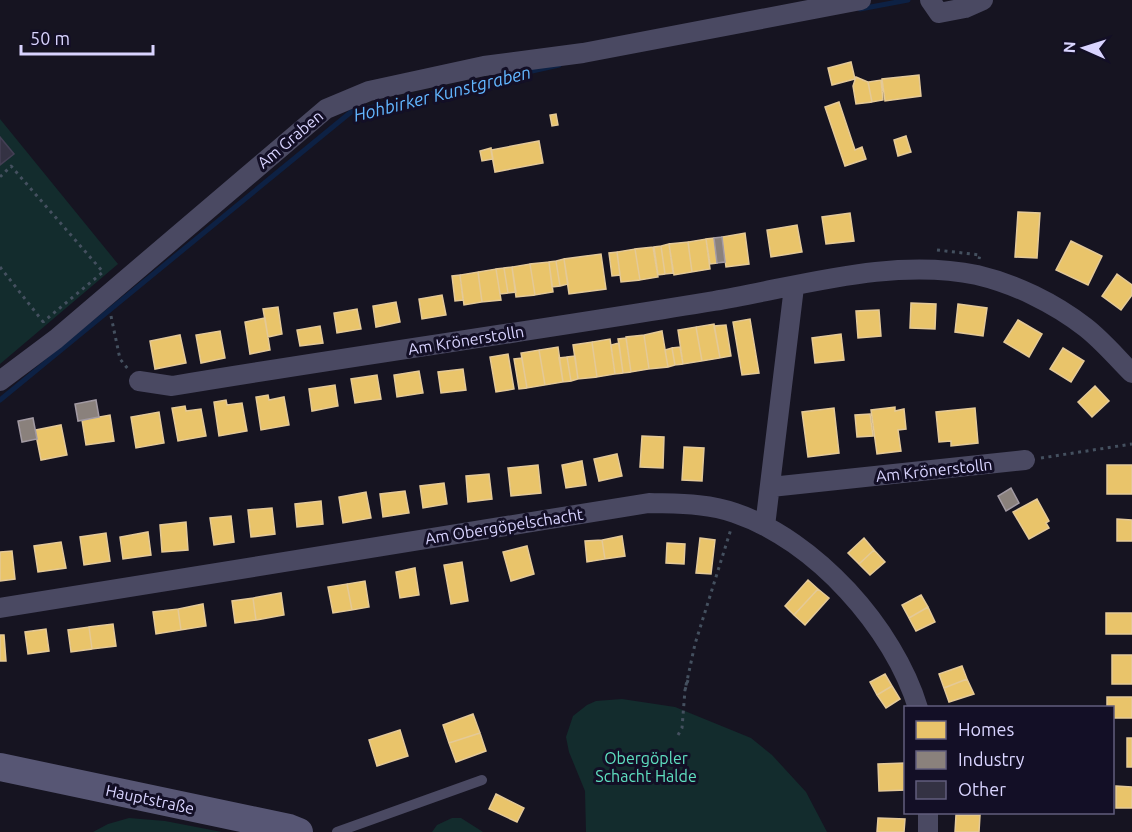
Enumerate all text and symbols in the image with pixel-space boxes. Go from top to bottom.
scale bar [21,18,153,56]
north arrow [1054,18,1114,78]
text: 50 m [30,28,70,48]
text: N [1060,41,1078,54]
water label: Hohbirker Kunstgraben [351,61,533,125]
street label: Am Graben [254,106,326,172]
street label: Am Krönerstolln [407,322,525,358]
street label: Am Krönerstolln [875,455,993,485]
street label: Am Obergöpelschacht [424,504,585,547]
legend [904,706,1114,814]
text: Homes [958,719,1015,739]
park label: Obergöpler Schacht Halde [595,749,697,785]
text: Industry [958,749,1025,769]
text: Other [958,779,1006,799]
street label: Hauptstraße [104,781,196,817]

